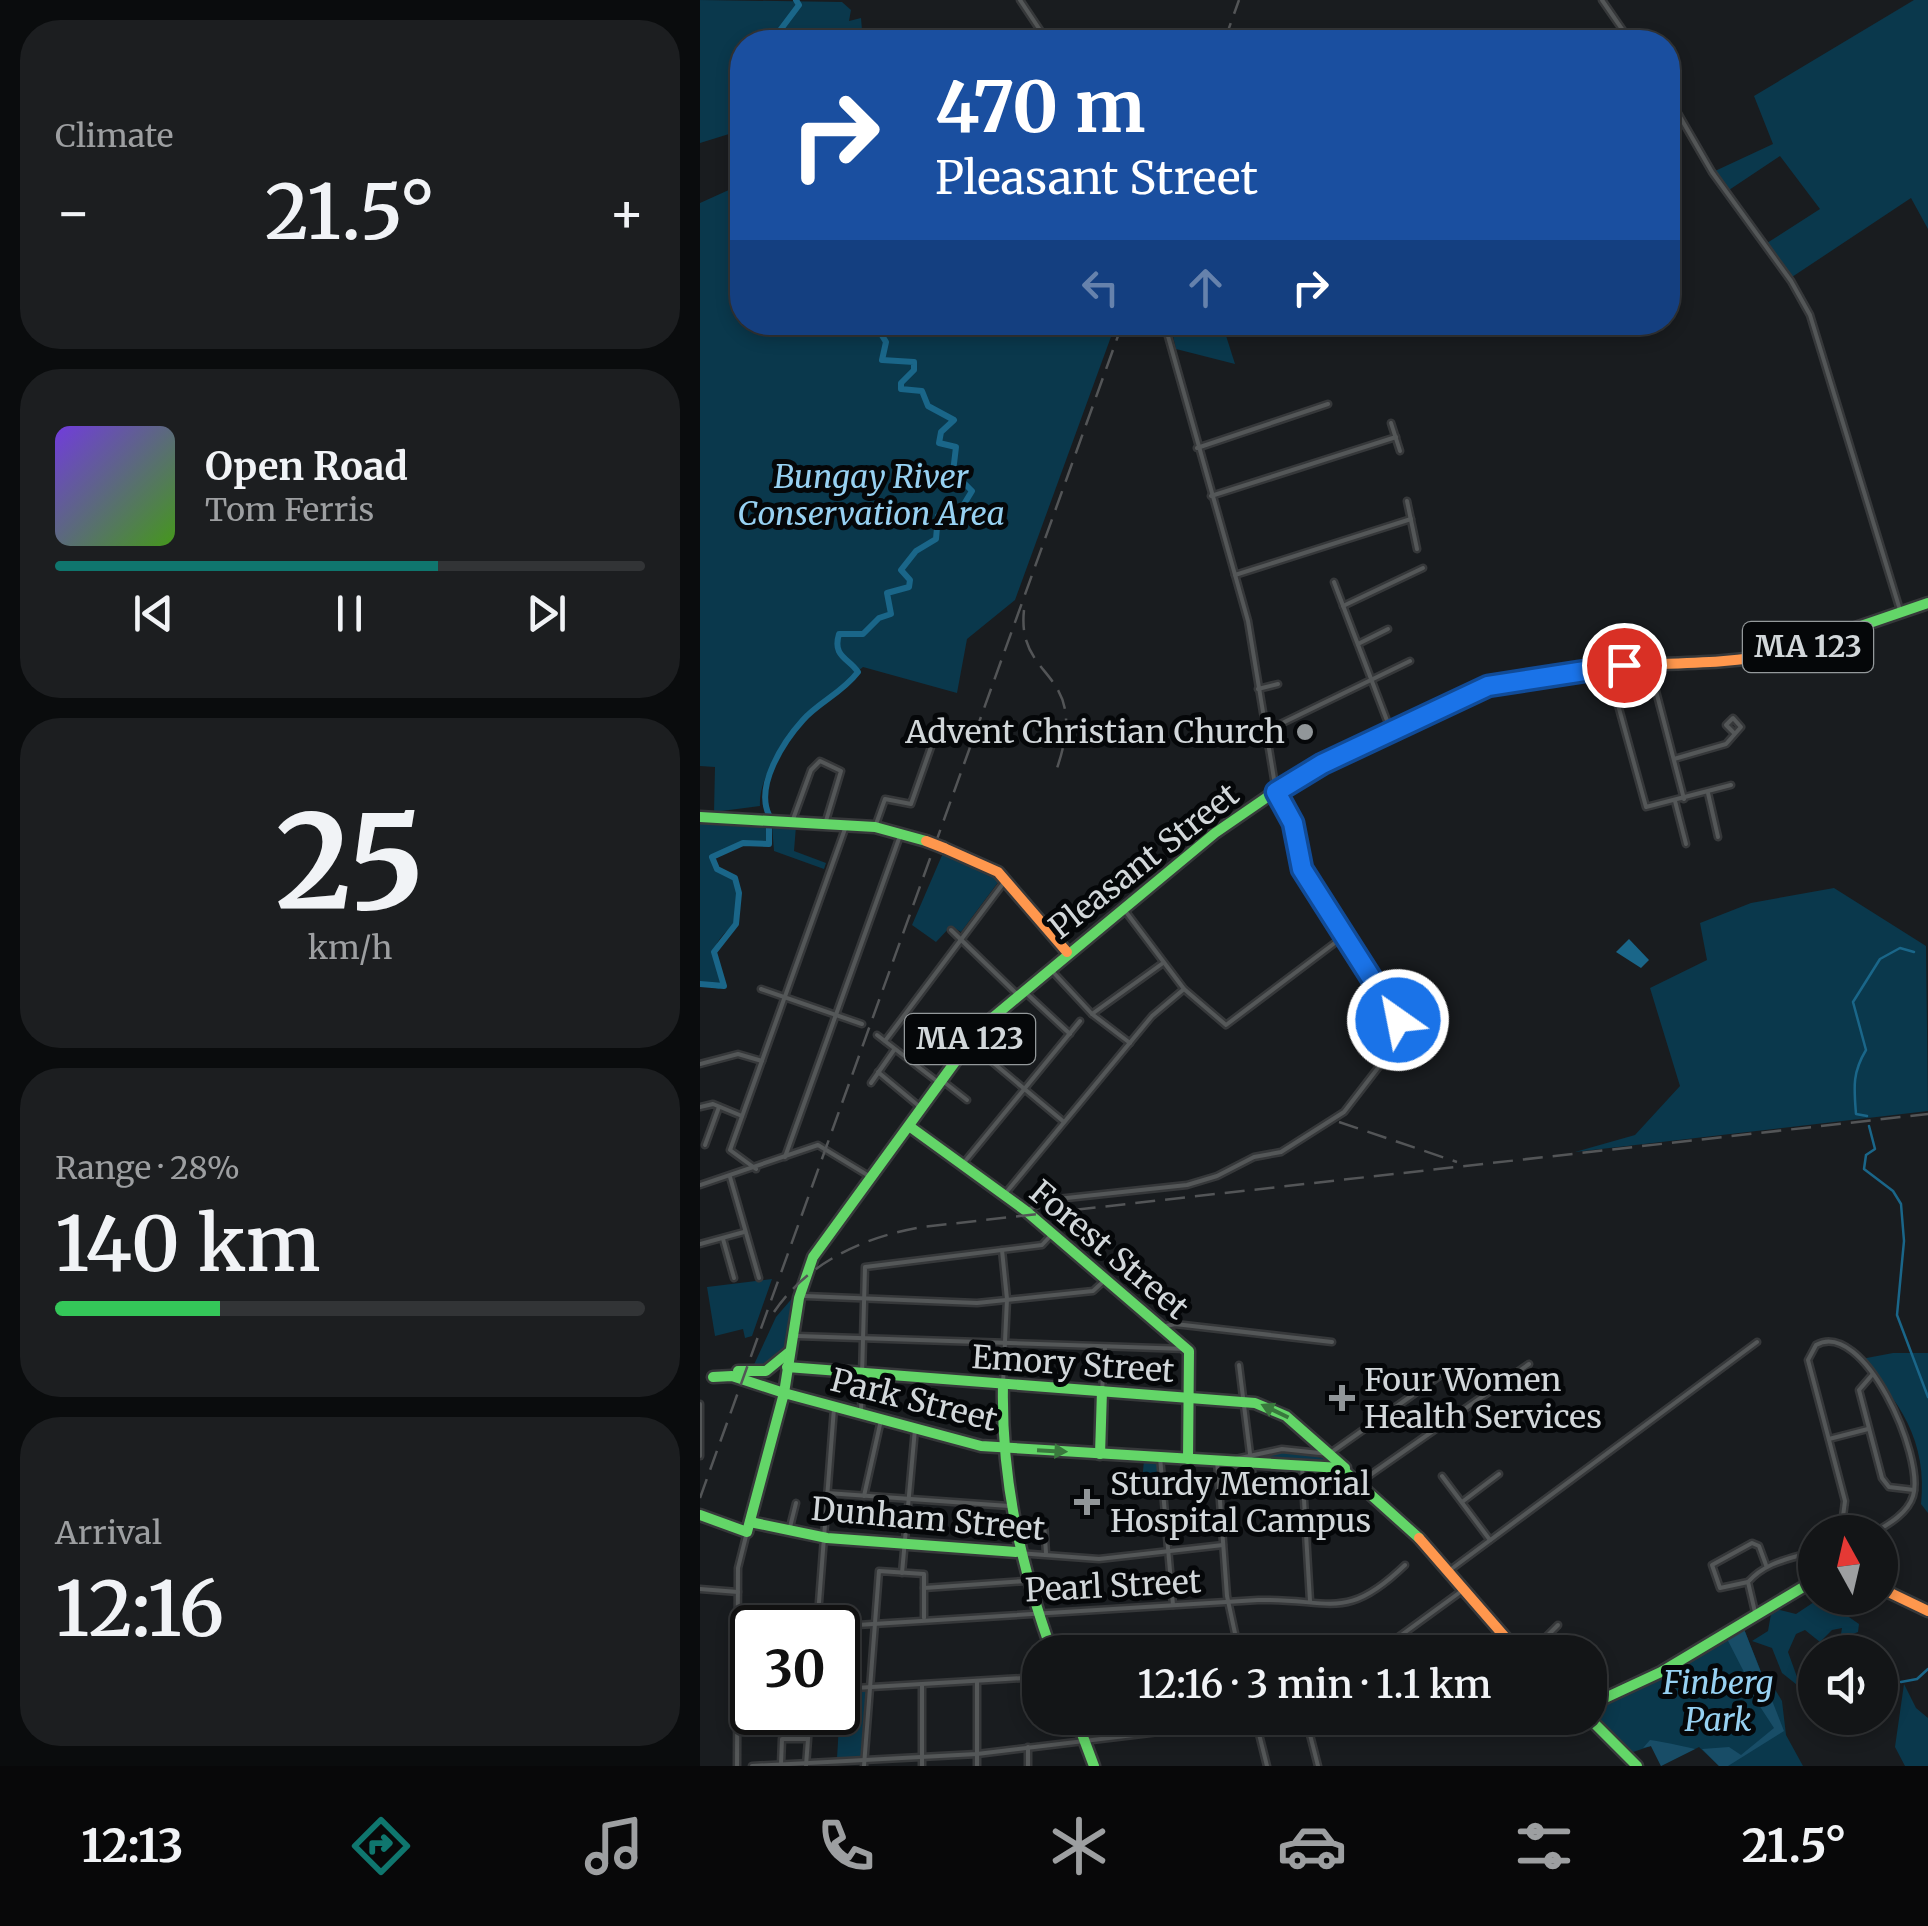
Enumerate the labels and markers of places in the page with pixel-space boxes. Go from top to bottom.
pin [1582,623,1667,708]
place label: Advent Christian Church [904,712,1285,752]
marker: Advent Christian Church [1294,721,1316,743]
place label: Four Women Health Services [1364,1360,1602,1437]
marker: Four Women Health Services [1329,1385,1355,1411]
place label: Sturdy Memorial Hospital Campus [1110,1464,1371,1541]
marker: Sturdy Memorial Hospital Campus [1074,1489,1100,1515]

